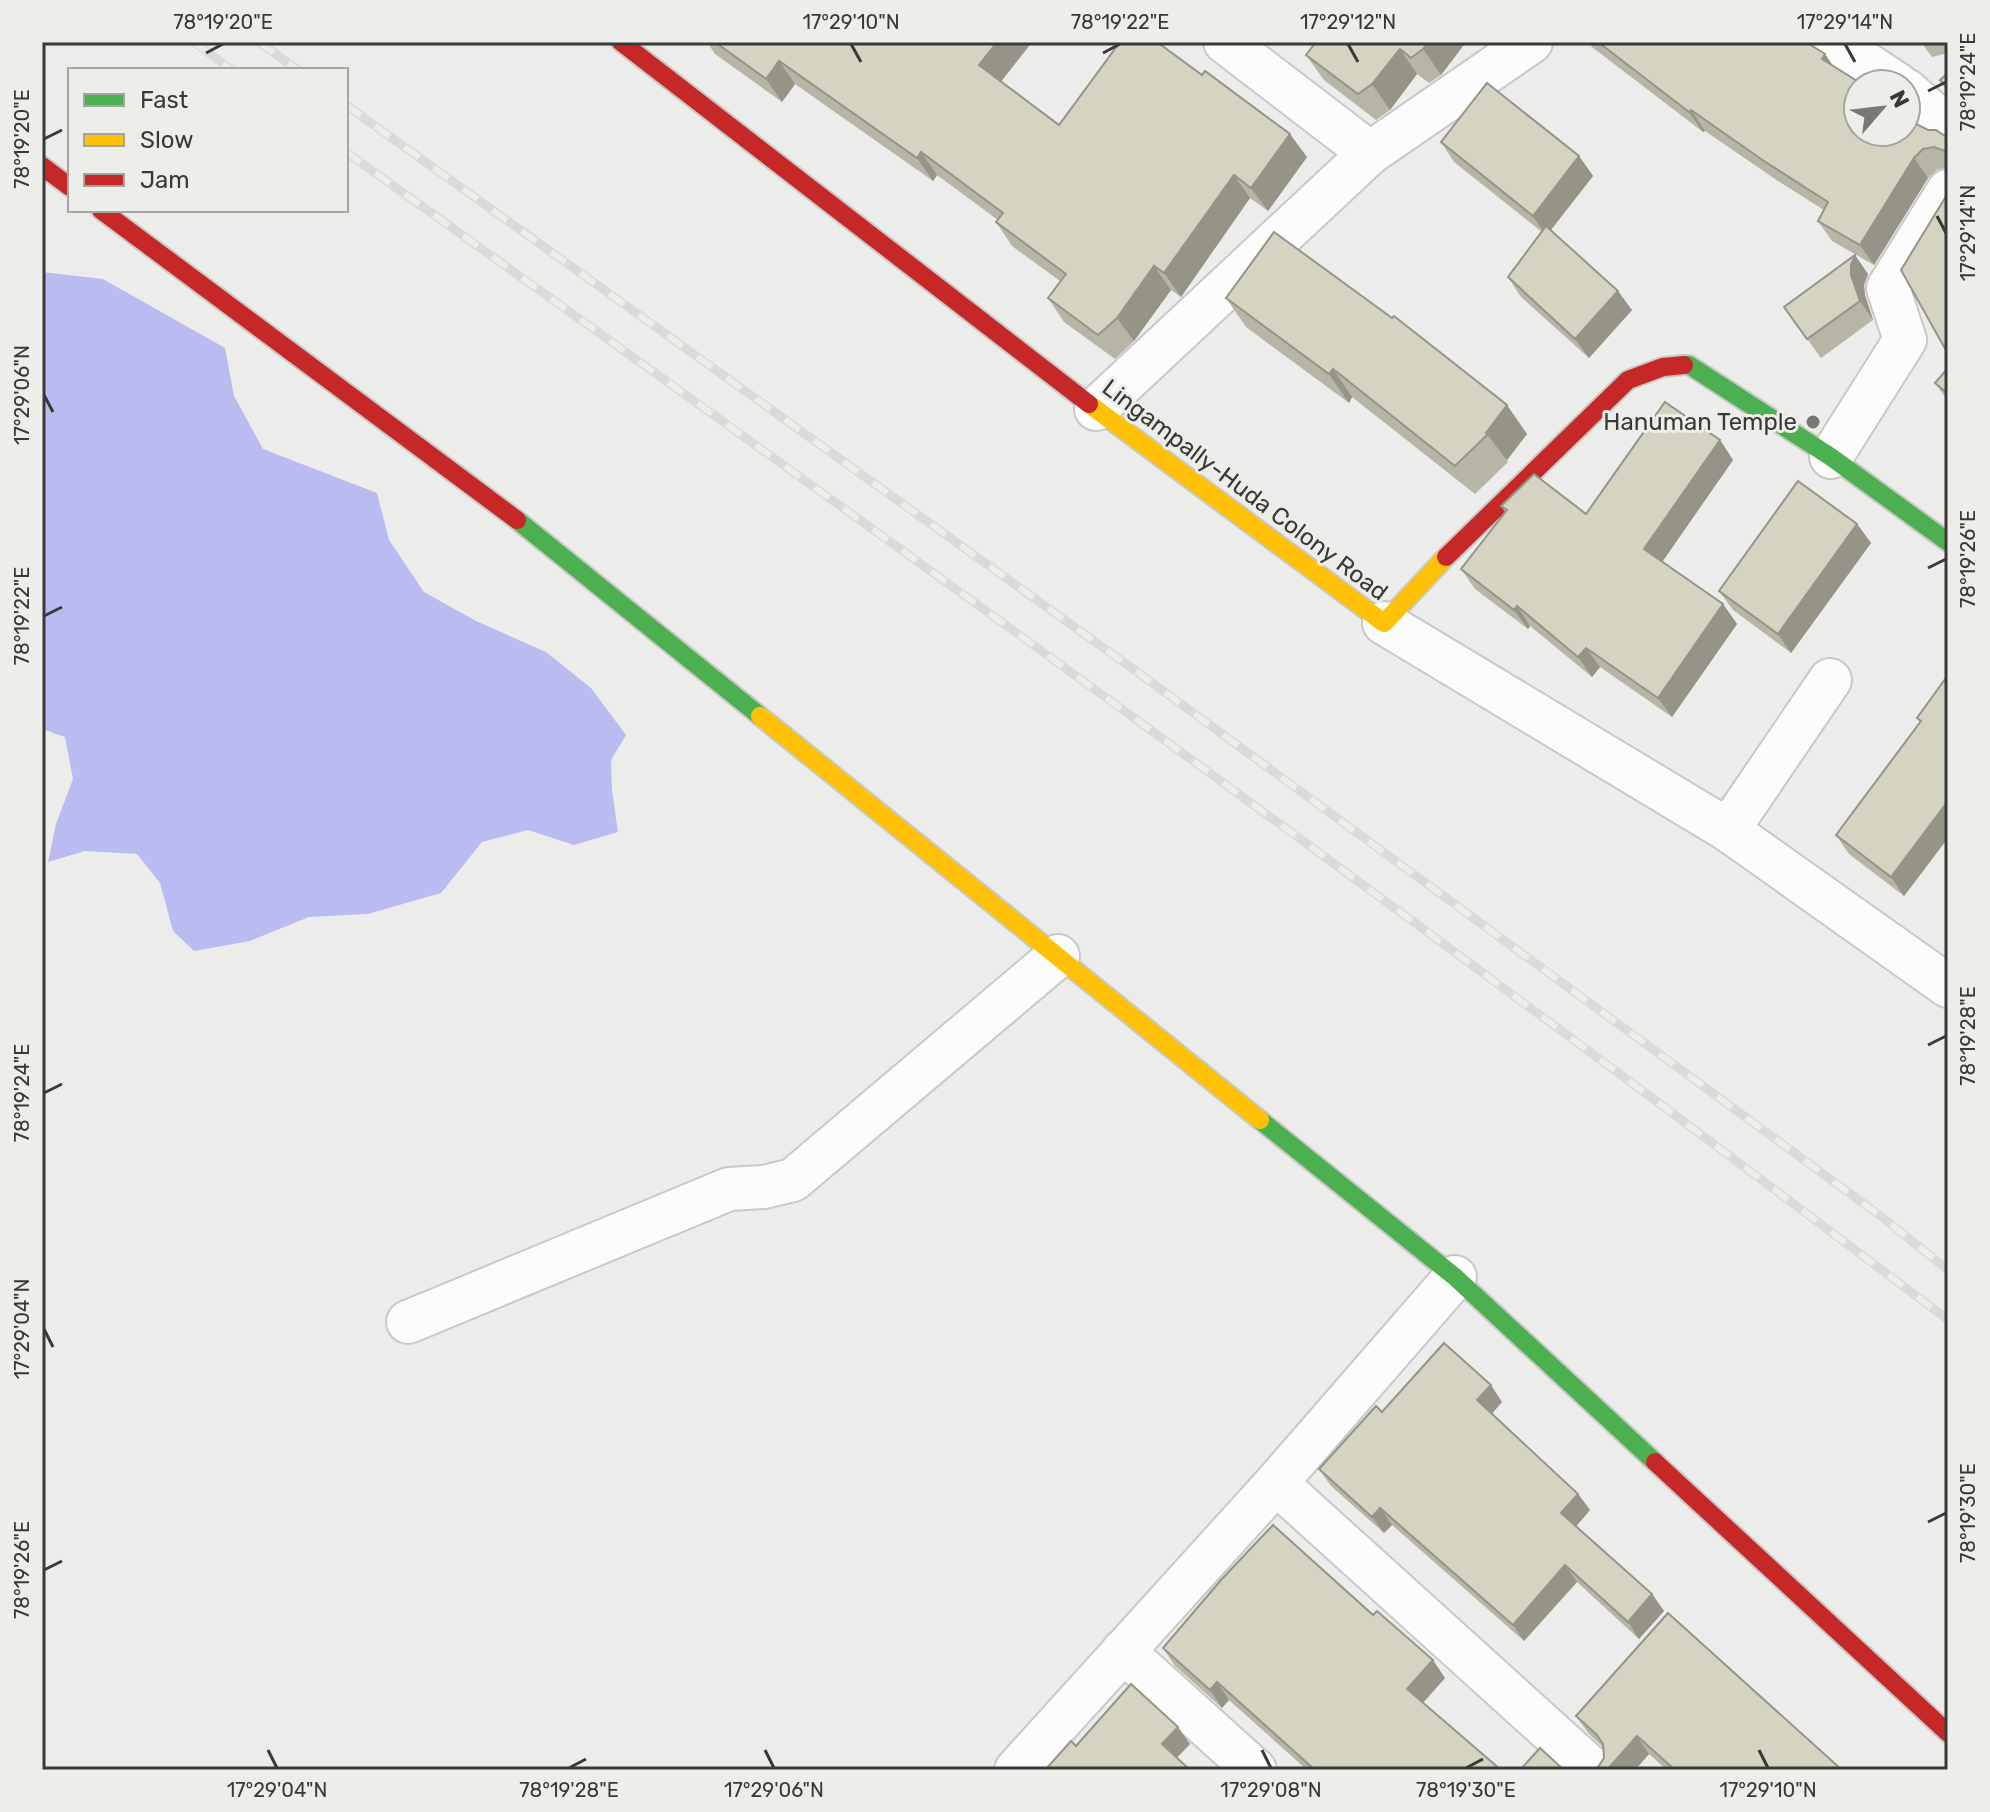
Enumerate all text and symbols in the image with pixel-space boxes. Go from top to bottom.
text: 78°19'20"E [173,10,273,34]
text: 17°29'10"N [802,10,900,34]
text: 78°19'22"E [1071,10,1169,34]
text: 17°29'12"N [1300,10,1396,34]
text: 17°29'14"N [1797,10,1893,34]
text: 78°19'24"E [1956,33,1980,131]
legend [68,68,348,212]
north arrow [1842,68,1922,148]
text: Fast [140,86,188,114]
text: N [1884,86,1915,112]
text: 78°19'20"E [10,89,34,189]
text: Slow [140,126,193,154]
text: Jam [140,166,190,194]
text: 17°29'14"N [1956,185,1980,281]
text: 17°29'06"N [10,345,34,445]
street label: Lingampally-Huda Colony Road [1097,373,1393,607]
place label: Hanuman Temple [1603,408,1797,436]
marker: Hanuman Temple [1804,413,1822,431]
text: 78°19'26"E [1956,510,1980,608]
text: 78°19'22"E [10,567,34,665]
text: 78°19'28"E [1956,986,1980,1086]
text: 78°19'24"E [10,1044,34,1142]
text: 17°29'04"N [10,1279,34,1379]
text: 78°19'30"E [1956,1463,1980,1563]
text: 78°19'26"E [10,1521,34,1619]
text: 17°29'04"N [227,1778,327,1802]
text: 78°19'28"E [519,1778,619,1802]
text: 17°29'06"N [724,1778,824,1802]
text: 17°29'08"N [1220,1778,1322,1802]
text: 78°19'30"E [1416,1778,1516,1802]
text: 17°29'10"N [1719,1778,1817,1802]

